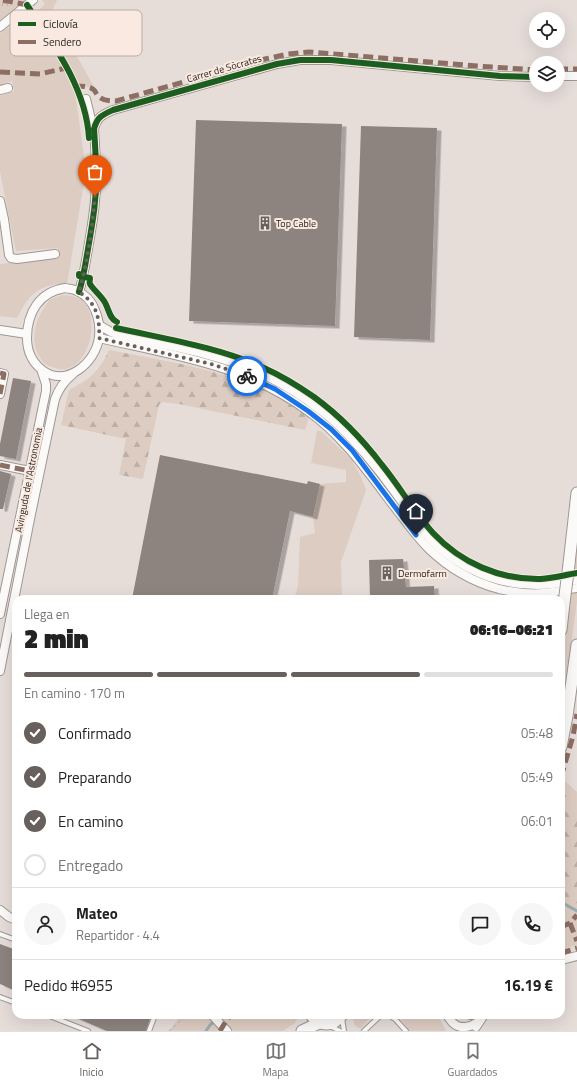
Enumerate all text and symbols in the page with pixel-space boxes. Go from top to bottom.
legend [10,10,142,56]
map controls [529,12,565,92]
button: locate [529,12,565,48]
text: Ciclovía [43,16,78,32]
text: Sendero [43,34,81,50]
street label: Carrer de Sòcrates [185,51,264,86]
button: layers [529,56,565,92]
pin [78,155,112,196]
icon: bag [84,161,106,183]
building icon: Top Cable [257,215,273,231]
place label: Top Cable [276,216,316,231]
courier [227,356,267,396]
icon: bike [236,365,258,387]
street label: Avinguda de l'Astronomia [11,426,46,534]
pin [399,494,433,535]
icon: home [405,500,427,522]
building icon: Dermofarm [379,565,395,581]
place label: Dermofarm [398,566,447,581]
text: Llega en [24,604,69,624]
text: 06:16–06:21 [470,618,553,641]
text: 2 min [24,619,89,658]
text: En camino · 170 m [24,683,125,703]
icon: check [24,722,46,744]
text: Confirmado [58,722,131,745]
text: 05:48 [521,723,553,743]
icon: check [24,766,46,788]
text: Preparando [58,766,132,789]
text: 05:49 [521,767,553,787]
icon: check [24,810,46,832]
text: En camino [58,810,124,833]
text: 06:01 [521,811,553,831]
text: Entregado [58,854,123,877]
text: Mateo [76,902,118,925]
button: person [24,903,66,945]
button: chat [459,903,501,945]
button: phone [511,903,553,945]
text: Repartidor · 4.4 [76,925,160,945]
text: Pedido #6955 [24,974,113,997]
text: 16.19 € [504,974,553,997]
tab: Inicio [80,1040,104,1080]
tab: Mapa [263,1040,289,1080]
tab: Guardados [448,1040,497,1080]

